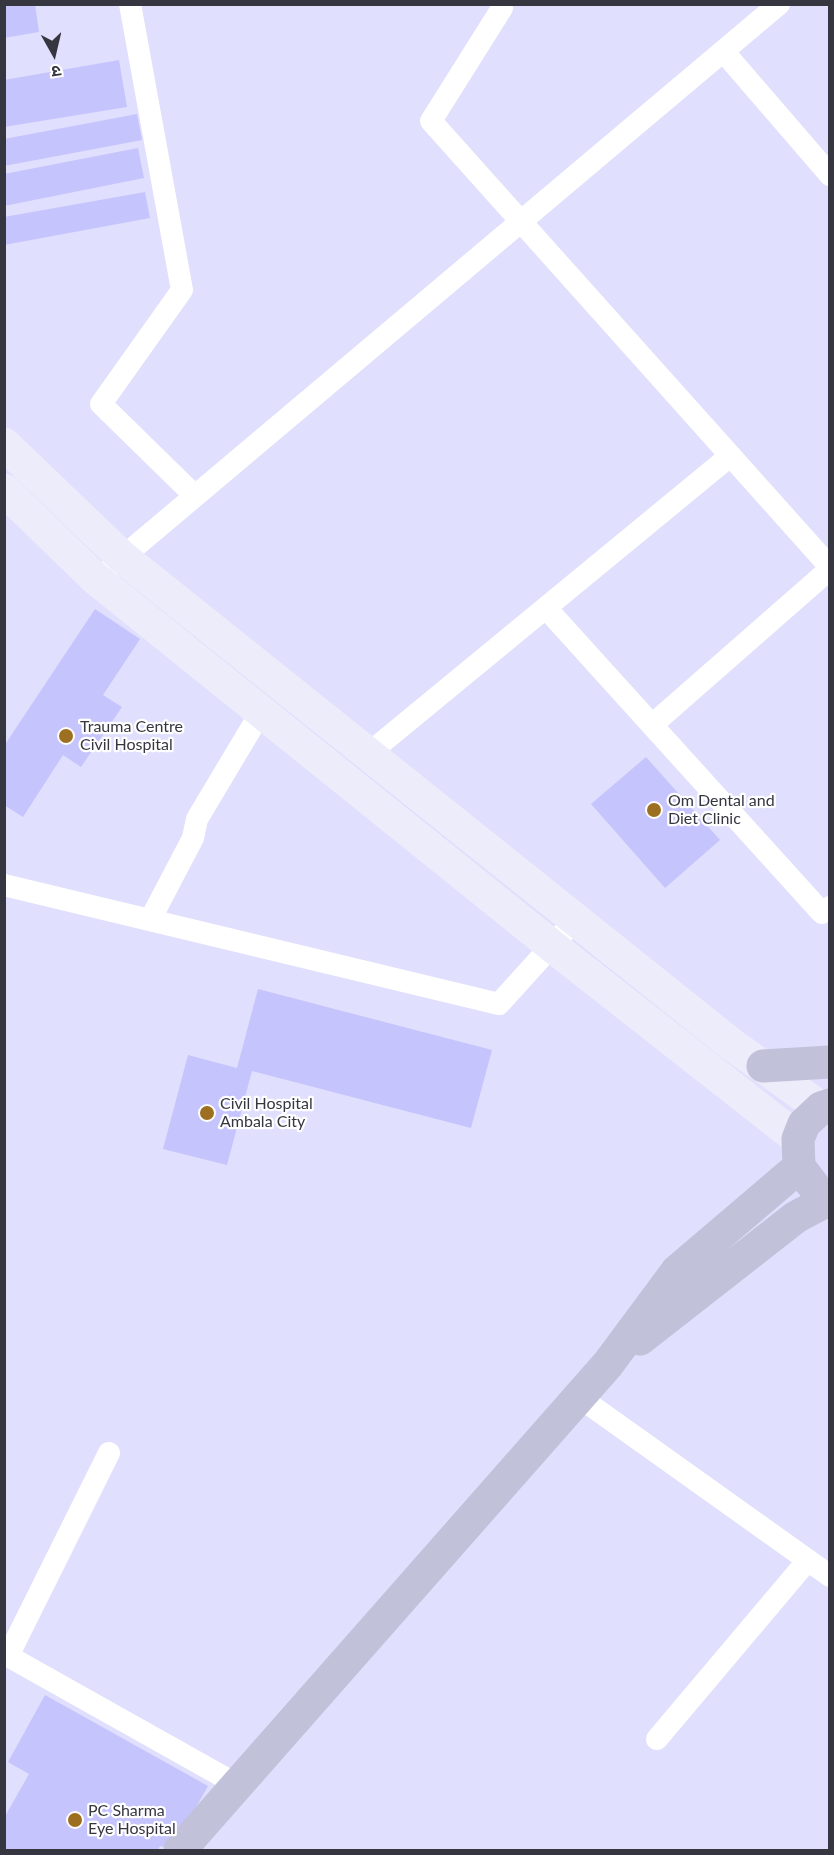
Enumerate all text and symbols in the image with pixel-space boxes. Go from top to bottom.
north arrow [24,24,84,84]
text: उ [51,62,63,82]
place label: Trauma Centre Civil Hospital [80,717,183,755]
marker: Trauma Centre Civil Hospital [57,727,75,745]
place label: Om Dental and Diet Clinic [668,791,775,829]
marker: Om Dental and Diet Clinic [645,801,663,819]
place label: Civil Hospital Ambala City [220,1094,313,1132]
marker: Civil Hospital Ambala City [198,1104,216,1122]
place label: PC Sharma Eye Hospital [88,1801,176,1839]
marker: PC Sharma Eye Hospital [66,1811,84,1829]

